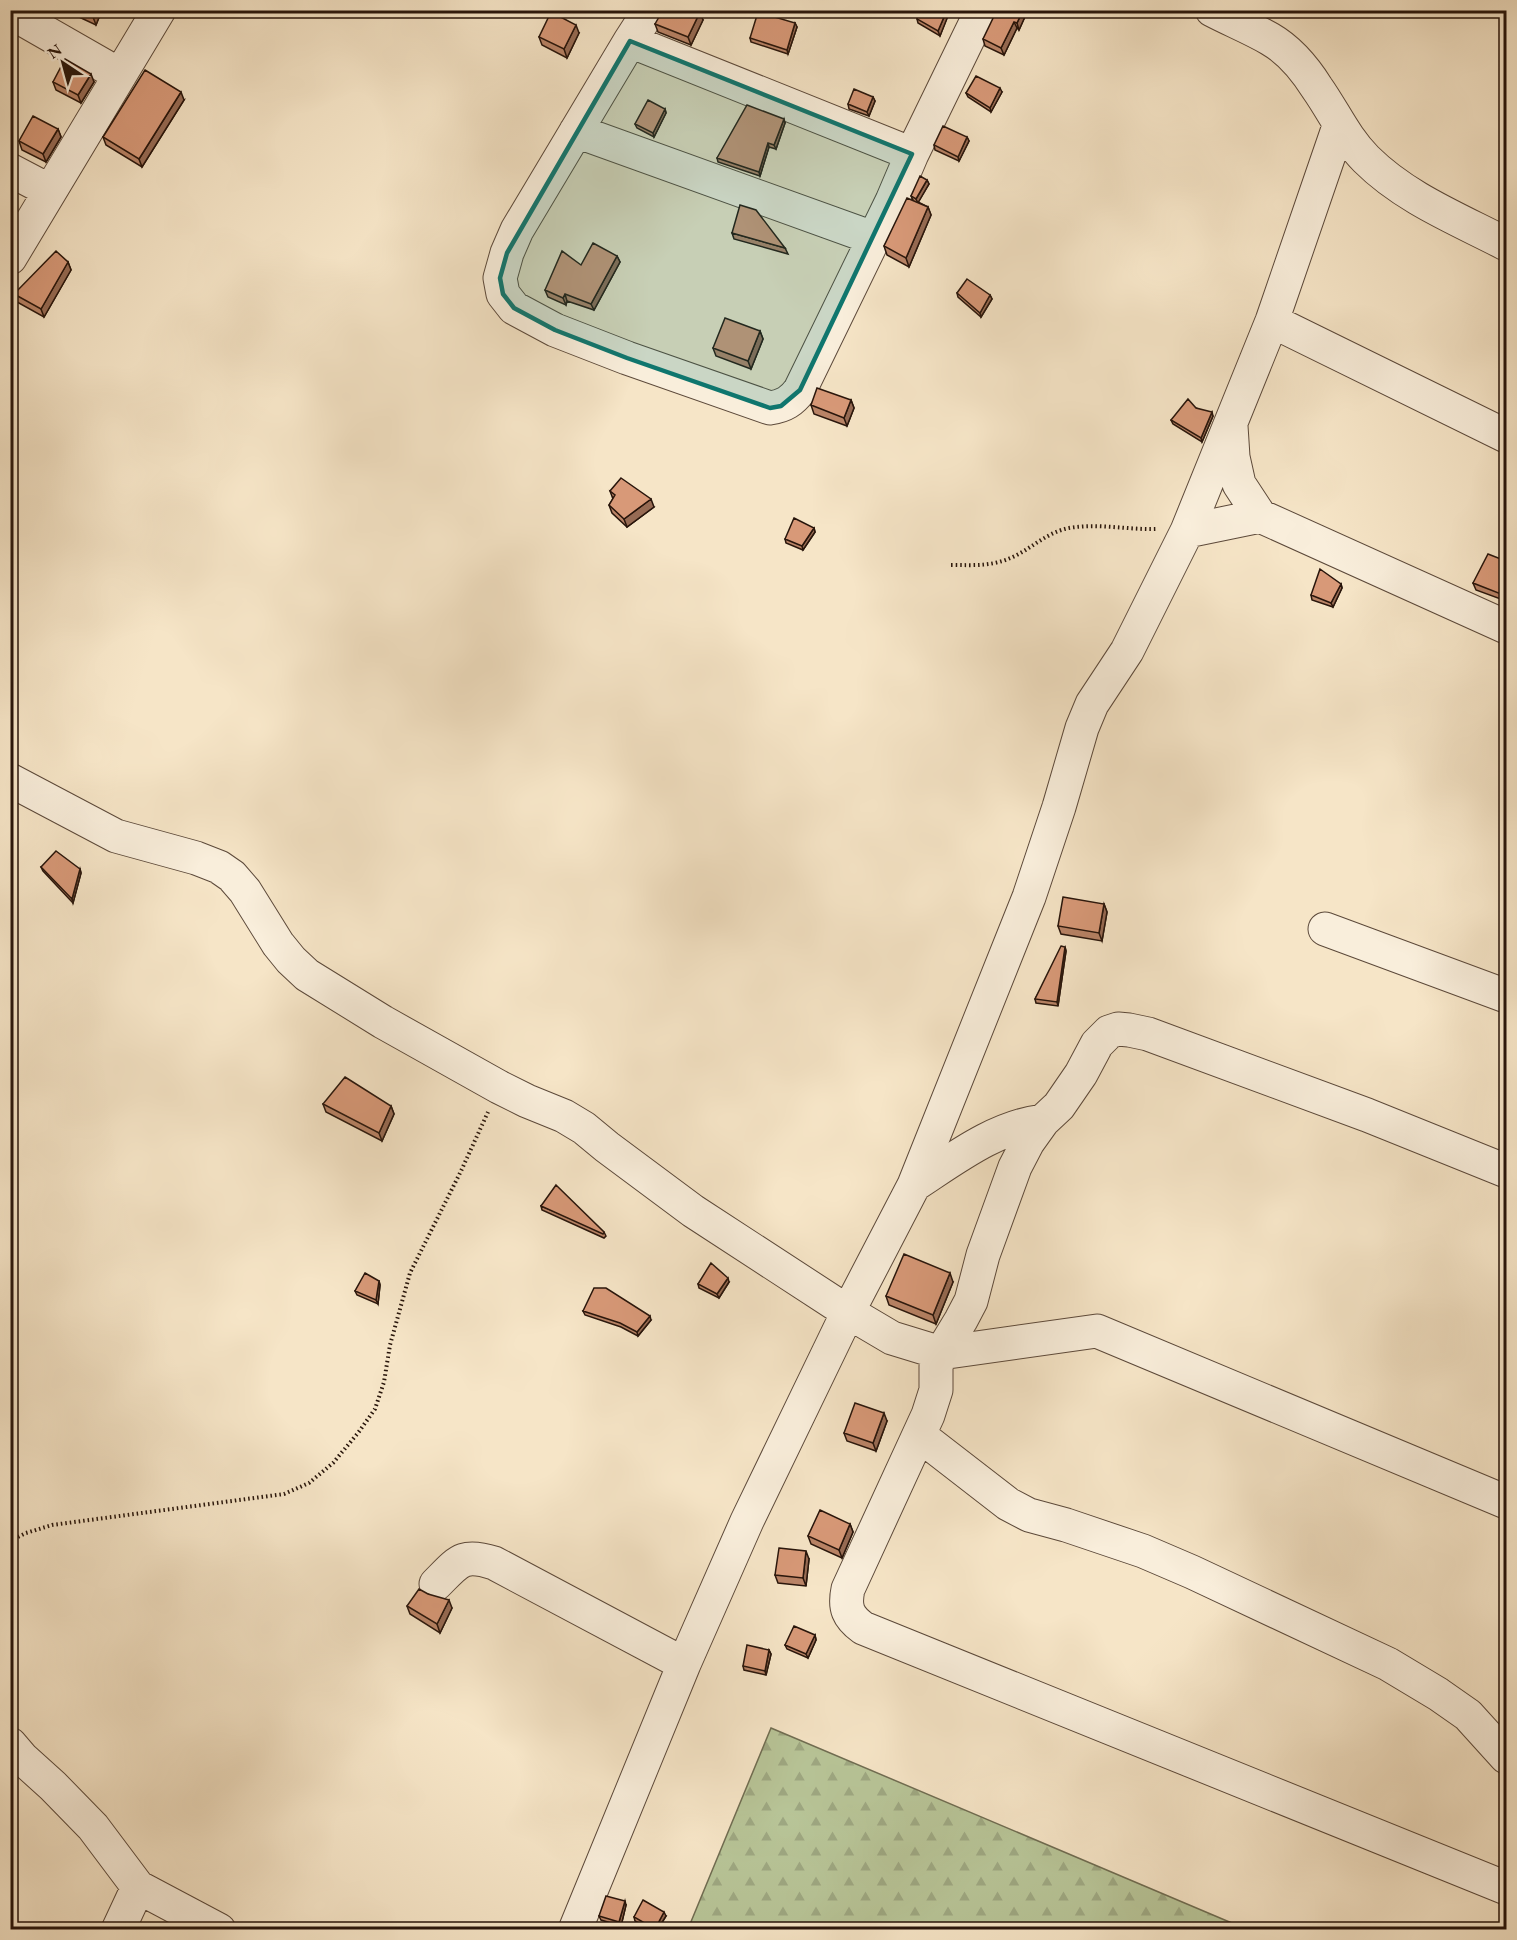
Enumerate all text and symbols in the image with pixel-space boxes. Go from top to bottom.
north arrow [33,33,93,93]
text: N [43,39,66,64]

